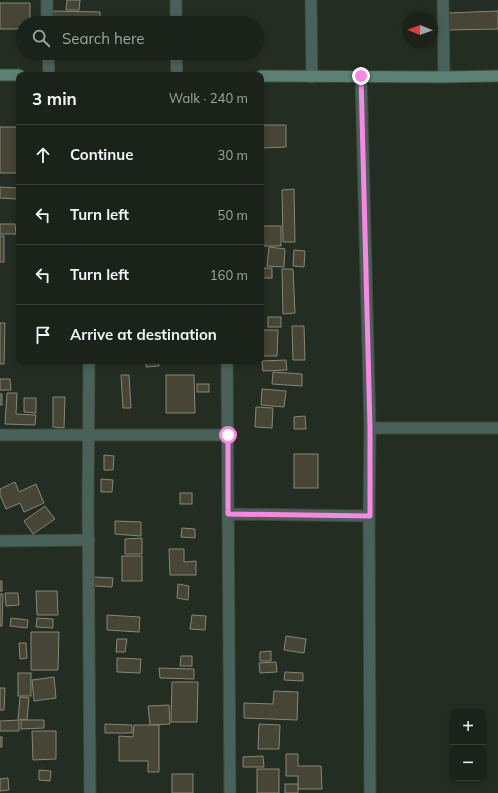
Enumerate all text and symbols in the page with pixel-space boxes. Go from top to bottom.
north arrow [402,12,438,48]
search box [16,16,264,60]
icon: search [30,27,52,49]
text: Search here [62,29,144,48]
route end [352,67,370,85]
text: 3 min [32,88,77,109]
text: Walk · 240 m [169,90,248,106]
icon: ahead [32,144,54,166]
text: Continue [70,145,133,164]
text: 30 m [218,147,248,163]
icon: left [32,204,54,226]
text: Turn left [70,205,129,224]
text: 50 m [218,207,248,223]
icon: left [32,264,54,286]
text: Turn left [70,265,129,284]
text: 160 m [210,267,248,283]
icon: arrive [32,324,54,346]
text: Arrive at destination [70,325,217,344]
route start [219,426,237,444]
map controls [450,709,486,781]
button: + [450,709,486,745]
button: − [450,745,486,781]

